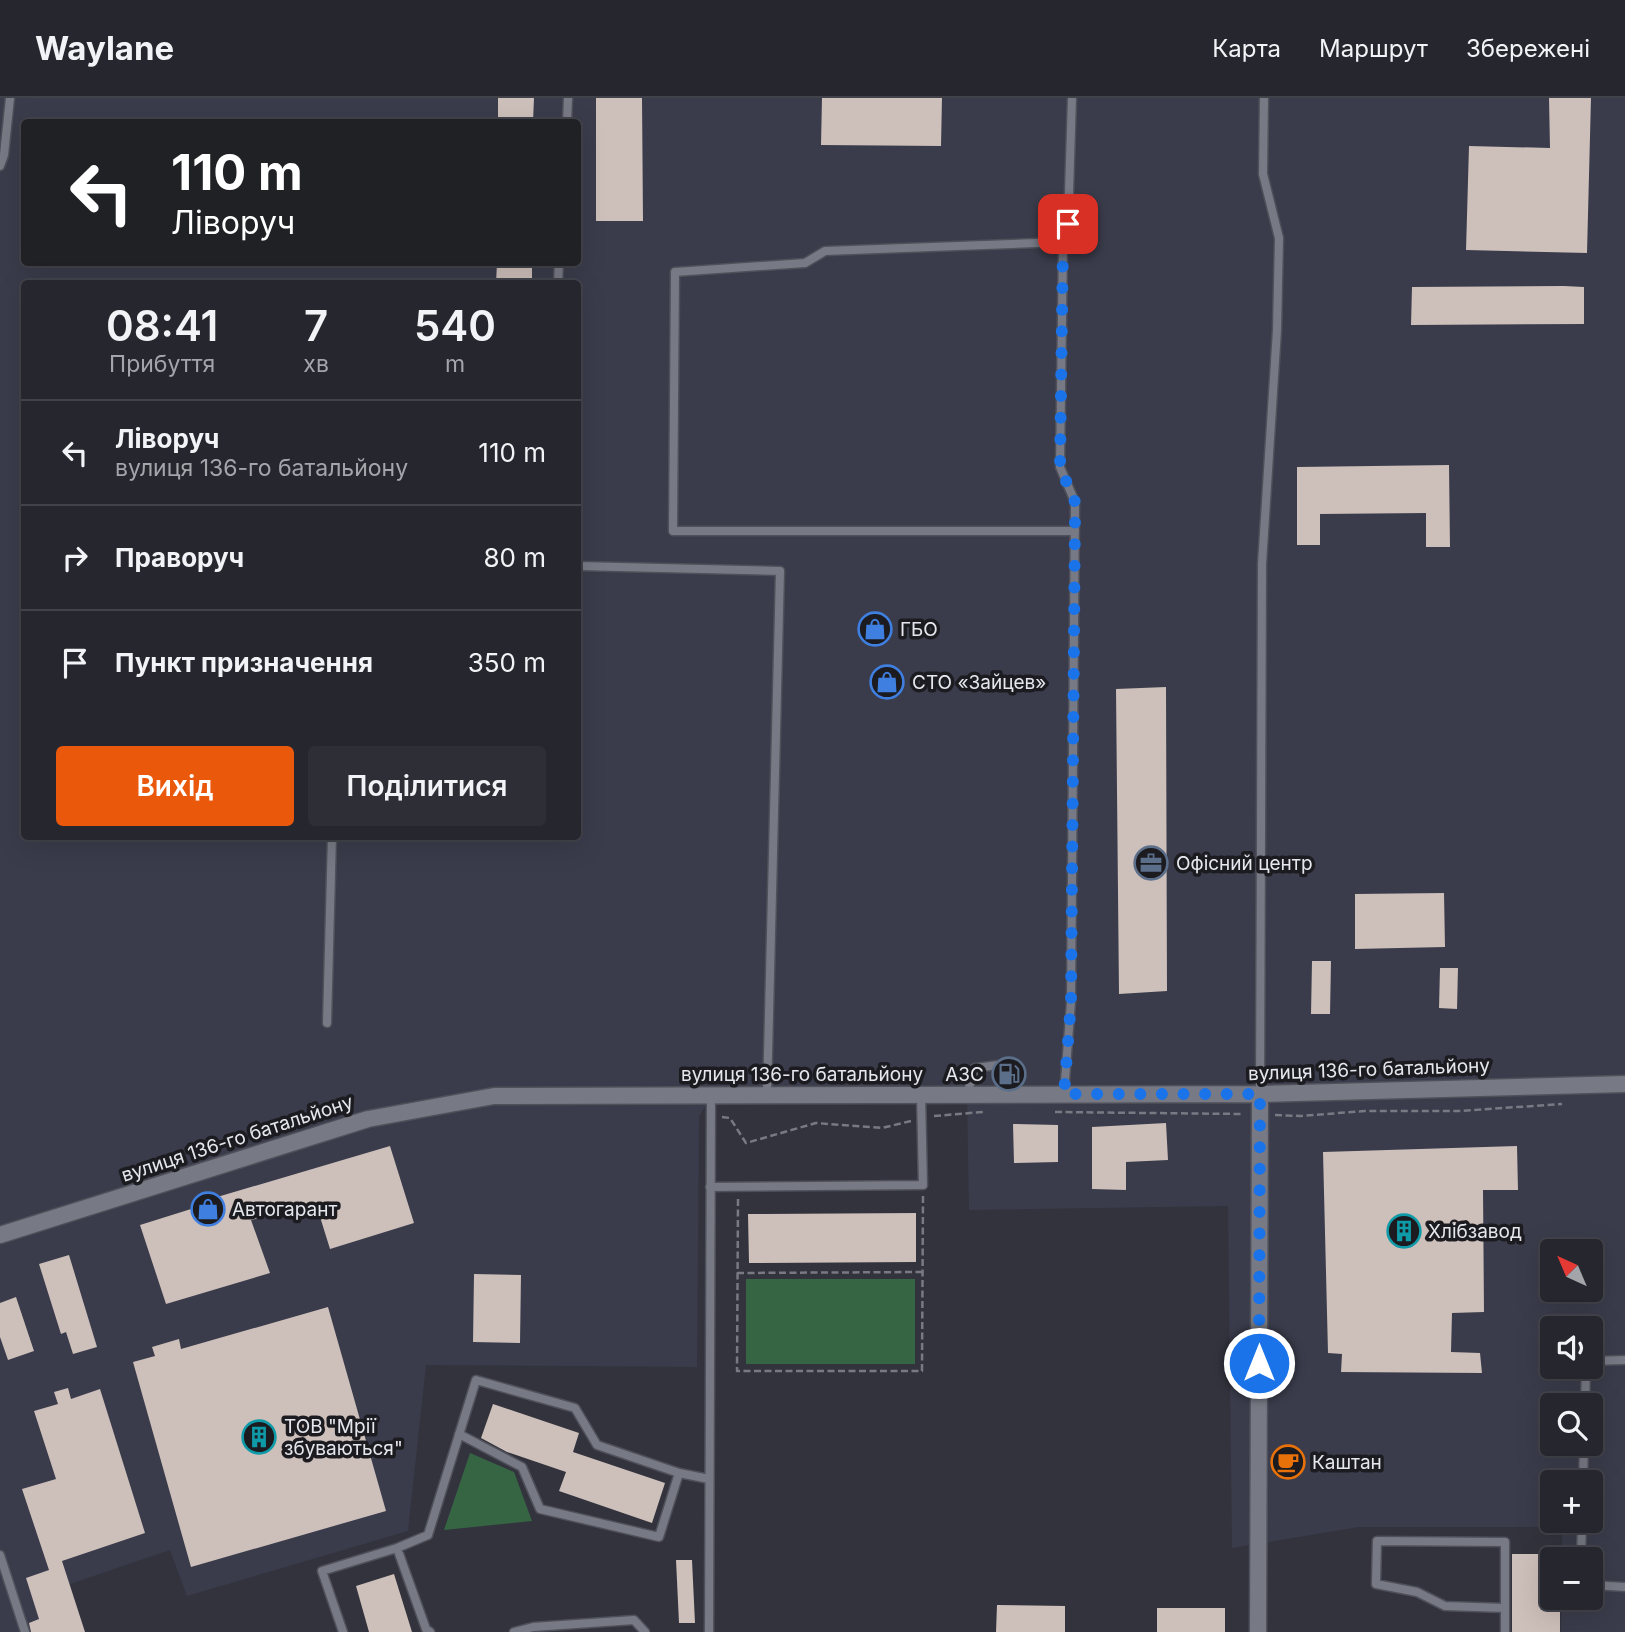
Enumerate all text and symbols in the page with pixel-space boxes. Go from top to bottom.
text: Waylane [35,28,174,68]
text: Карта [1212,34,1281,63]
text: Маршрут [1319,34,1428,63]
text: Збережені [1466,34,1590,63]
text: 110 m [171,143,303,202]
icon: left [56,147,147,238]
pin [1038,194,1098,254]
text: Ліворуч [171,203,295,242]
icon: arrive [1049,205,1087,243]
text: 08:41 [106,300,218,351]
text: 7 [304,300,328,351]
text: 540 [414,300,496,351]
text: Прибуття [109,350,215,378]
text: хв [303,350,329,378]
text: m [445,350,465,378]
text: Ліворуч [115,423,219,454]
icon: left [56,434,94,472]
text: 110 m [478,437,546,468]
text: вулиця 136-го батальйону [115,454,408,482]
icon: right [56,539,94,577]
text: Праворуч [115,542,244,573]
text: 80 m [483,542,546,573]
shop icon: ГБО [856,610,894,648]
place label: ГБО [900,618,938,641]
icon: arrive [56,644,94,682]
text: Пункт призначення [115,647,373,678]
text: 350 m [468,647,546,678]
shop icon: СТО «Зайцев» [868,663,906,701]
place label: СТО «Зайцев» [912,671,1046,694]
button: Вихід [56,746,294,826]
button: Поділитися [308,746,546,826]
office icon: Офісний центр [1132,844,1170,882]
place label: Офісний центр [1176,852,1313,875]
street label: вулиця 136-го батальйону [1248,1054,1491,1085]
fuel station icon: АЗС [990,1055,1028,1093]
street label: вулиця 136-го батальйону [681,1063,923,1086]
place label: АЗС [945,1063,984,1086]
street label: вулиця 136-го батальйону [118,1090,356,1187]
shop icon: Автогарант [189,1190,227,1228]
place label: Автогарант [232,1198,337,1221]
building icon: Хлібзавод [1385,1212,1423,1250]
place label: Хлібзавод [1428,1220,1522,1243]
north arrow [1540,1239,1603,1302]
map controls [1540,1239,1603,1610]
button: sound [1540,1316,1603,1379]
position arrow [1222,1326,1296,1400]
button: search [1540,1393,1603,1456]
place label: ТОВ "Мрії збуваються" [284,1415,403,1460]
building icon: ТОВ "Мрії збуваються" [240,1418,278,1456]
cafe icon: Каштан [1269,1443,1307,1481]
place label: Каштан [1312,1451,1382,1474]
button: + [1540,1470,1603,1533]
button: − [1540,1547,1603,1610]

